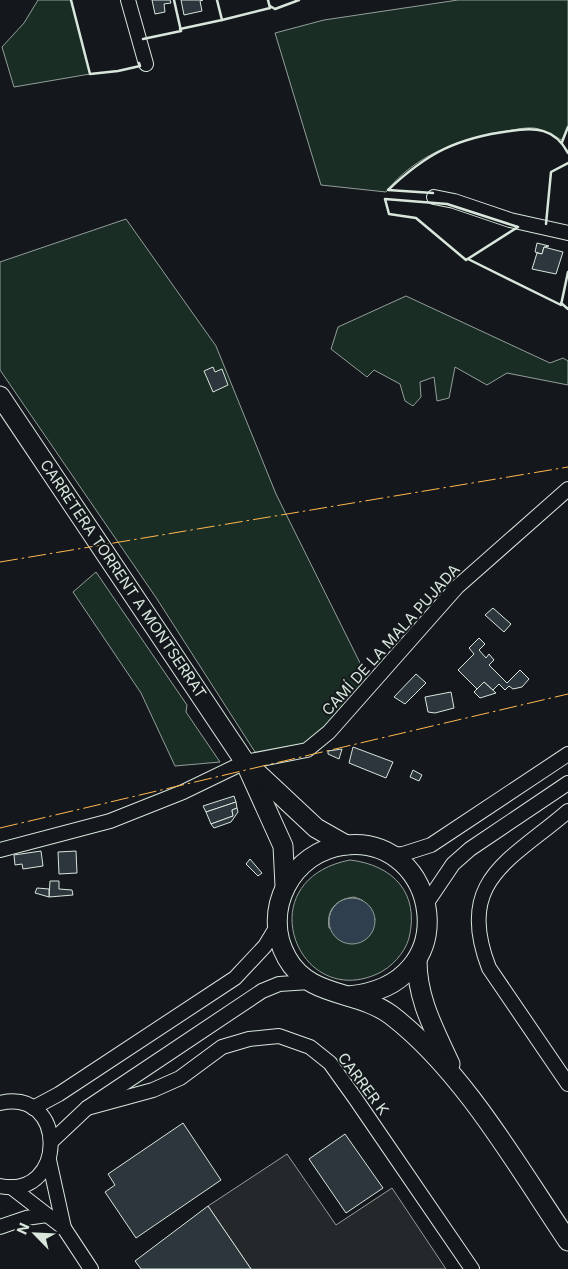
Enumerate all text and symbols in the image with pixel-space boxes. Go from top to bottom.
street label: CARRETERA TORRENT A MONTSERRAT [36,456,211,702]
street label: CAMÍ DE LA MALA PUJADA [318,560,464,719]
street label: CARRER K [334,1049,393,1119]
north arrow [10,1209,60,1259]
text: N [13,1220,33,1237]

